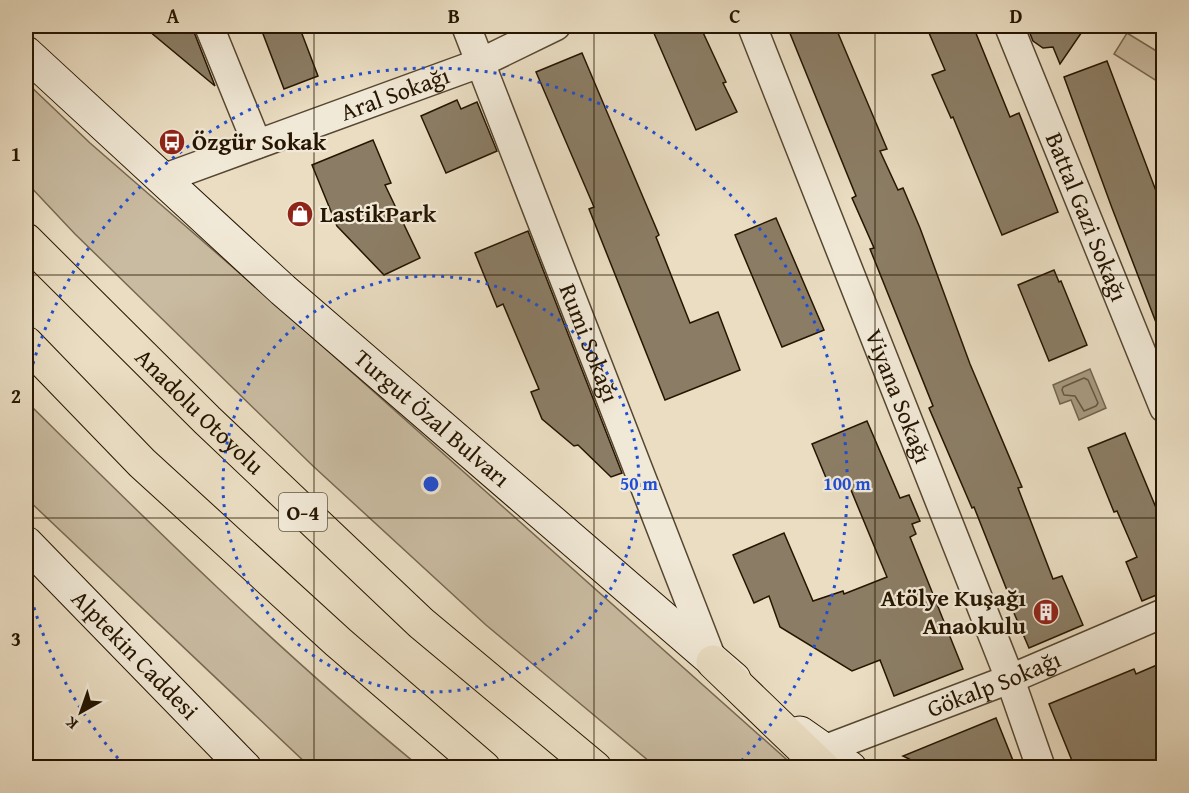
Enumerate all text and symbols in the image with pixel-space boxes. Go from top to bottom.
text: A [167,1,180,30]
text: B [448,1,460,30]
text: C [729,1,741,30]
text: D [1009,1,1023,30]
street label: Aral Sokağı [335,58,455,129]
place label: Özgür Sokak [192,124,327,159]
bus stop icon: Özgür Sokak [157,127,187,157]
street label: Battal Gazi Sokağı [1037,127,1137,307]
text: 1 [11,139,21,168]
place label: LastikPark [320,196,437,231]
shop icon: LastikPark [285,199,315,229]
street label: Rumi Sokağı [551,278,629,407]
street label: Viyana Sokağı [856,324,941,469]
street label: Anadolu Otoyolu [127,340,272,482]
street label: Turgut Özal Bulvarı [346,341,518,495]
text: 2 [11,381,21,410]
text: 50 m [620,470,659,497]
text: 100 m [823,470,871,497]
centre of rings [421,474,441,494]
road number: O-4 [279,493,327,531]
place label: Atölye Kuşağı Anaokulu [881,580,1026,643]
street label: Alptekin Caddesi [64,582,207,727]
building icon: Atölye Kuşağı Anaokulu [1031,597,1061,627]
text: 3 [11,624,21,653]
street label: Gökalp Sokağı [922,641,1066,726]
north arrow [51,682,111,742]
text: K [59,710,83,736]

